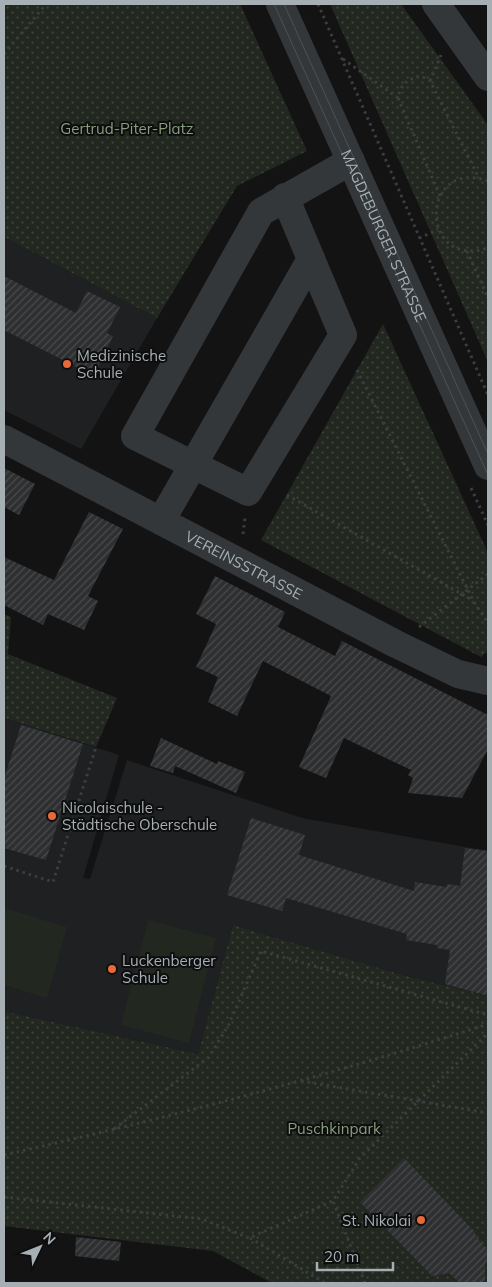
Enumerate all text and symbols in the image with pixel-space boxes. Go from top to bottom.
park label: Gertrud-Piter-Platz [60,119,194,138]
street label: MAGDEBURGER STRASSE [337,146,431,325]
place label: Medizinische Schule [77,346,166,382]
marker: Medizinische Schule [61,358,73,370]
street label: VEREINSSTRASSE [182,526,306,603]
place label: Nicolaischule - Städtische Oberschule [62,798,217,834]
marker: Nicolaischule - Städtische Oberschule [46,810,58,822]
place label: Luckenberger Schule [122,951,216,987]
marker: Luckenberger Schule [106,963,118,975]
park label: Puschkinpark [287,1119,381,1138]
place label: St. Nikolai [342,1211,411,1230]
marker: St. Nikolai [415,1214,427,1226]
north arrow [15,1222,65,1272]
text: N [39,1228,60,1248]
scale bar [317,1240,393,1272]
text: 20 m [324,1247,359,1266]

